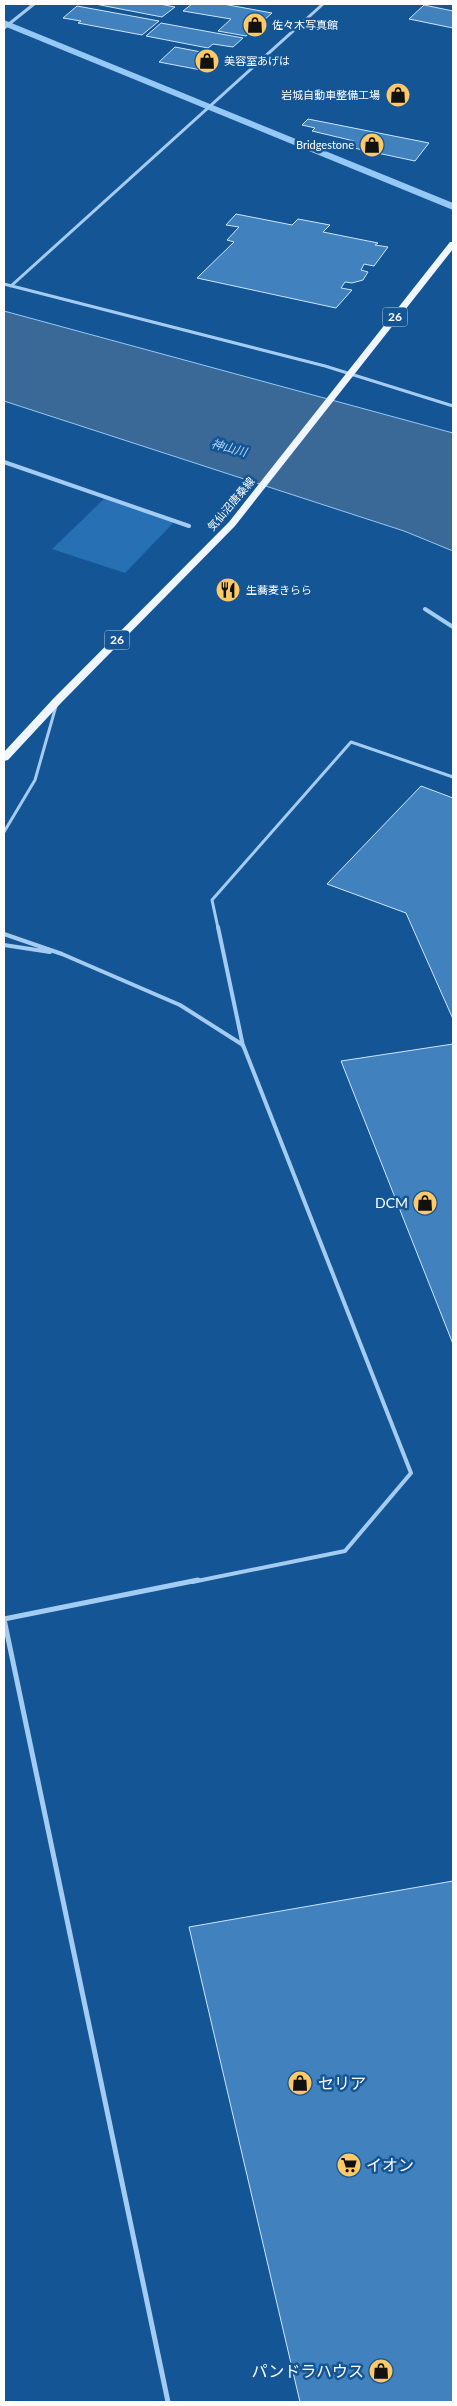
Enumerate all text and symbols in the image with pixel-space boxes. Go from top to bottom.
shop icon: 佐々木写真館 [242,12,268,38]
place label: 佐々木写真館 [272,18,338,31]
shop icon: 美容室あげは [194,48,220,74]
place label: 美容室あげは [224,54,290,67]
shop icon: 岩城自動車整備工場 [385,82,411,108]
place label: 岩城自動車整備工場 [281,88,380,101]
shop icon: Bridgestone [359,132,385,158]
place label: Bridgestone [296,138,354,151]
road number: 26 [382,308,408,326]
water label: 神山川 [210,436,250,460]
street label: 気仙沼唐桑線 [204,474,257,533]
restaurant icon: 生蕎麦きらら [215,577,241,603]
place label: 生蕎麦きらら [246,583,312,596]
road number: 26 [104,630,130,650]
shop icon: DCM [412,1190,438,1216]
place label: DCM [375,1194,408,1211]
shop icon: セリア [287,2070,313,2096]
place label: セリア [318,2073,366,2092]
supermarket icon: イオン [336,2152,362,2178]
place label: イオン [366,2155,414,2174]
shop icon: パンドラハウス [368,2358,394,2384]
place label: パンドラハウス [251,2361,364,2380]

